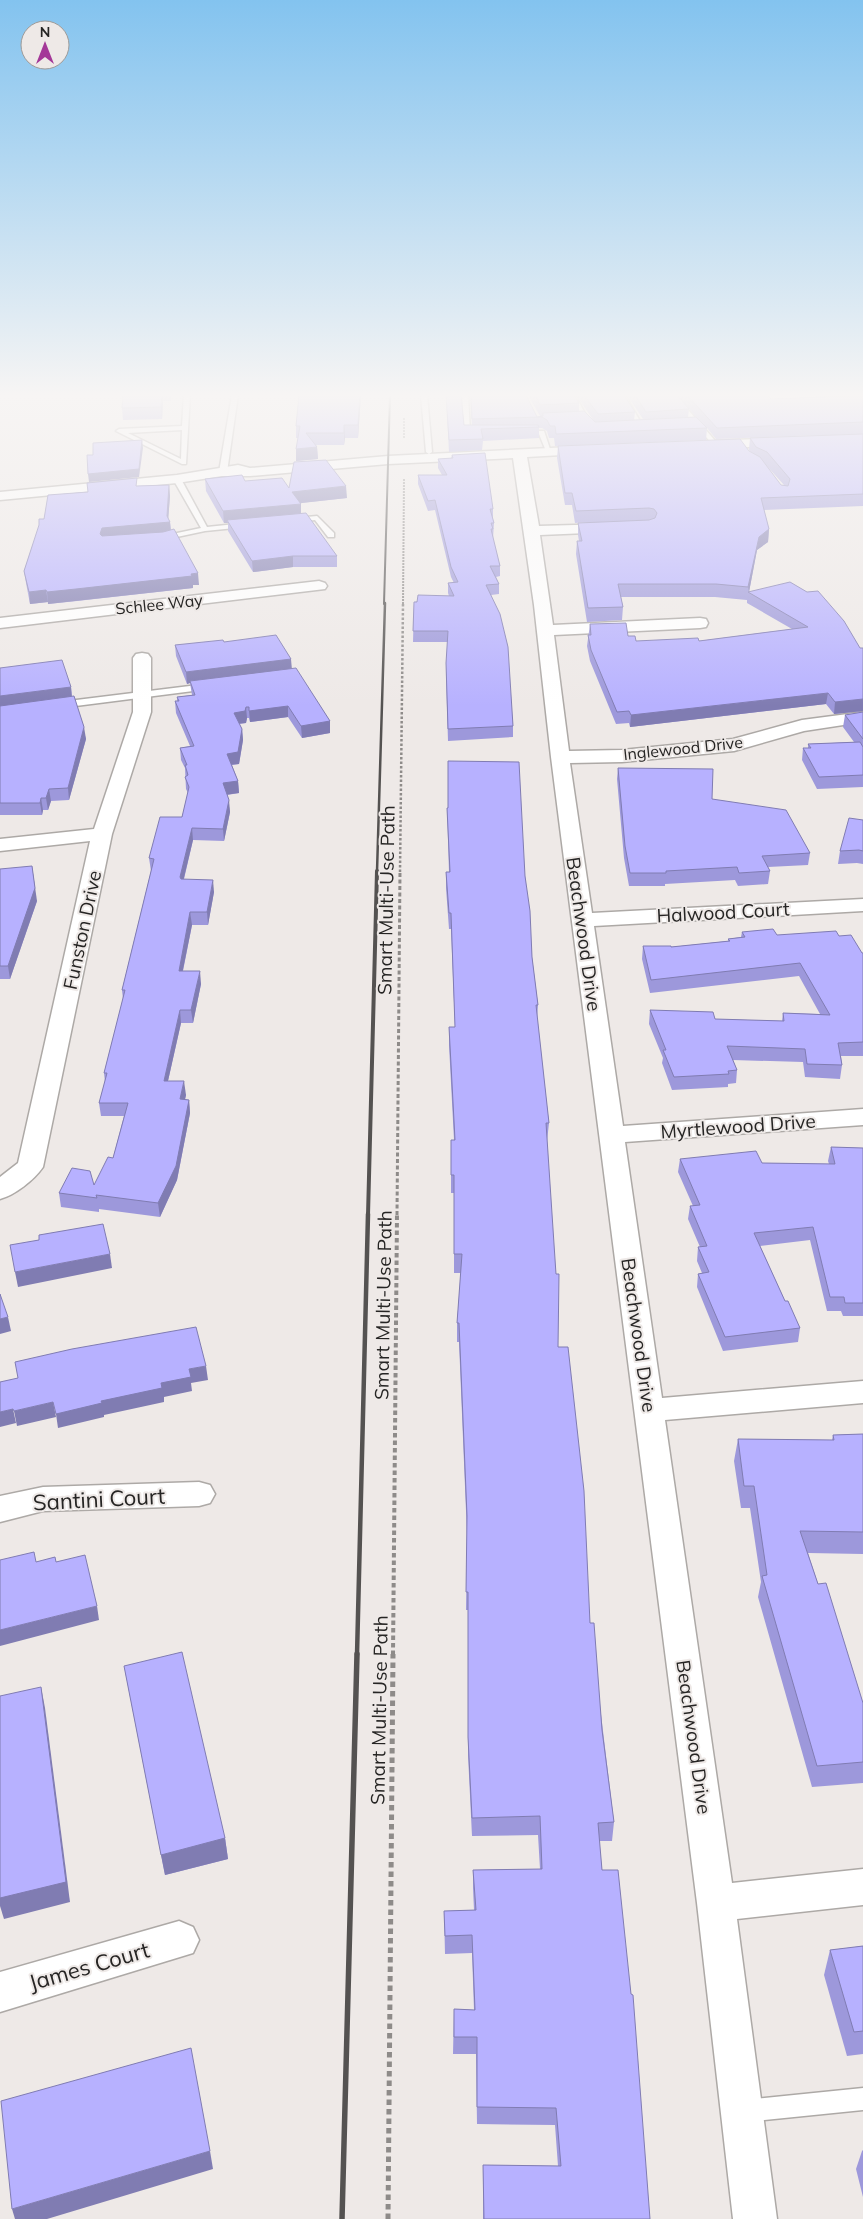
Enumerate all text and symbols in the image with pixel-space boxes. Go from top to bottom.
north arrow [20,20,70,70]
text: N [40,23,50,41]
street label: Schlee Way [114,589,204,619]
street label: Inglewood Drive [622,732,744,764]
street label: Smart Multi-Use Path [372,805,400,995]
street label: Beachwood Drive [561,855,607,1013]
street label: Funston Drive [58,868,106,992]
street label: Halwood Court [656,897,790,927]
street label: Myrtlewood Drive [660,1109,816,1143]
street label: Smart Multi-Use Path [369,1210,397,1400]
street label: Beachwood Drive [616,1256,662,1414]
street label: Santini Court [32,1482,166,1516]
street label: Smart Multi-Use Path [365,1615,393,1805]
street label: Beachwood Drive [671,1658,717,1816]
street label: James Court [25,1935,153,1997]

